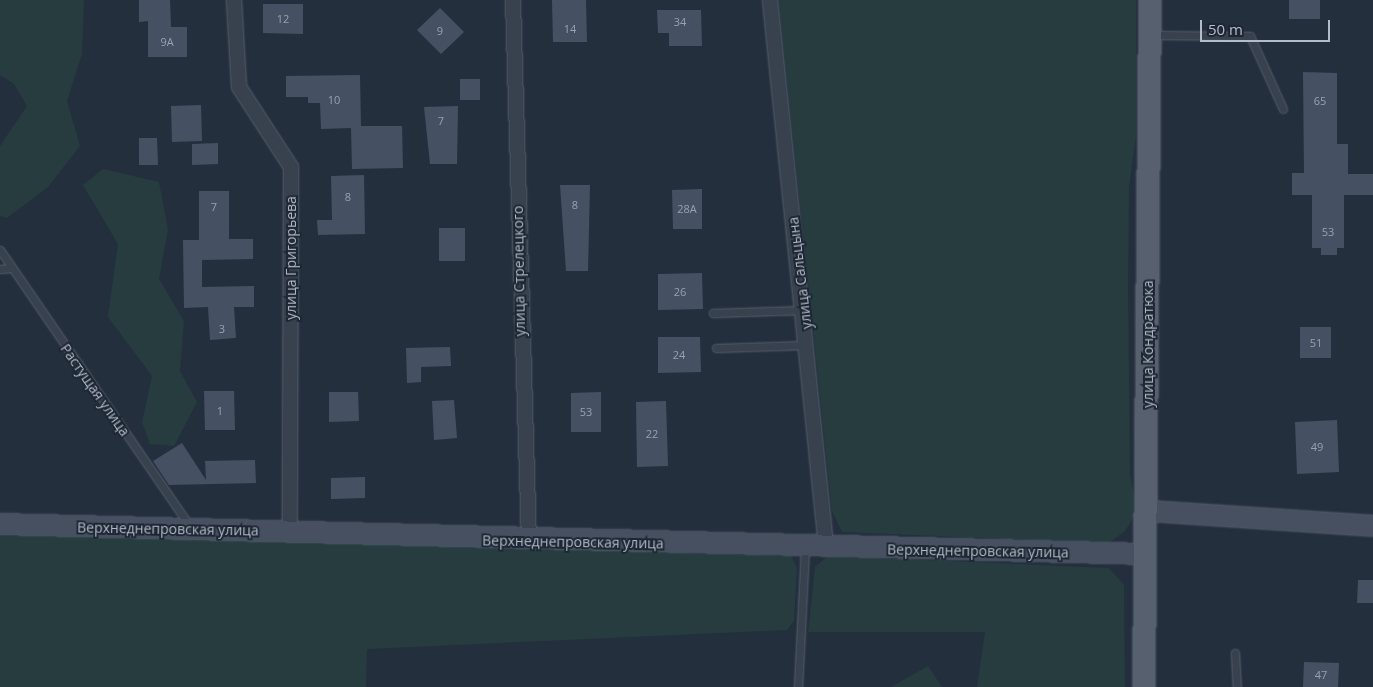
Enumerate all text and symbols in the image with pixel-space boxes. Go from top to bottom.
scale bar [1203,10,1333,42]
house number: 12 [277,12,289,26]
house number: 34 [674,15,686,29]
text: 50 m [1208,19,1243,39]
house number: 14 [564,22,576,36]
house number: 9 [437,24,443,38]
house number: 9А [160,35,174,49]
house number: 10 [328,93,340,107]
house number: 65 [1314,94,1326,108]
house number: 7 [438,114,444,128]
house number: 8 [345,190,351,204]
street label: улица Григорьева [283,196,299,320]
house number: 8 [572,198,578,212]
house number: 7 [211,200,217,214]
house number: 28А [677,202,697,216]
street label: улица Стрелецкого [509,206,529,336]
street label: улица Сальцына [785,216,815,330]
house number: 53 [1322,225,1334,239]
street label: улица Кондратюка [1140,280,1156,408]
house number: 26 [674,285,686,299]
house number: 3 [219,322,225,336]
house number: 51 [1310,336,1322,350]
street label: Растущая улица [57,341,133,439]
house number: 24 [673,348,685,362]
house number: 1 [217,404,223,418]
house number: 53 [580,405,592,419]
house number: 22 [646,427,658,441]
house number: 49 [1311,440,1323,454]
street label: Верхнеднепровская улица [77,519,259,539]
street label: Верхнеднепровская улица [482,532,664,552]
street label: Верхнеднепровская улица [887,541,1069,561]
house number: 47 [1315,668,1327,682]

